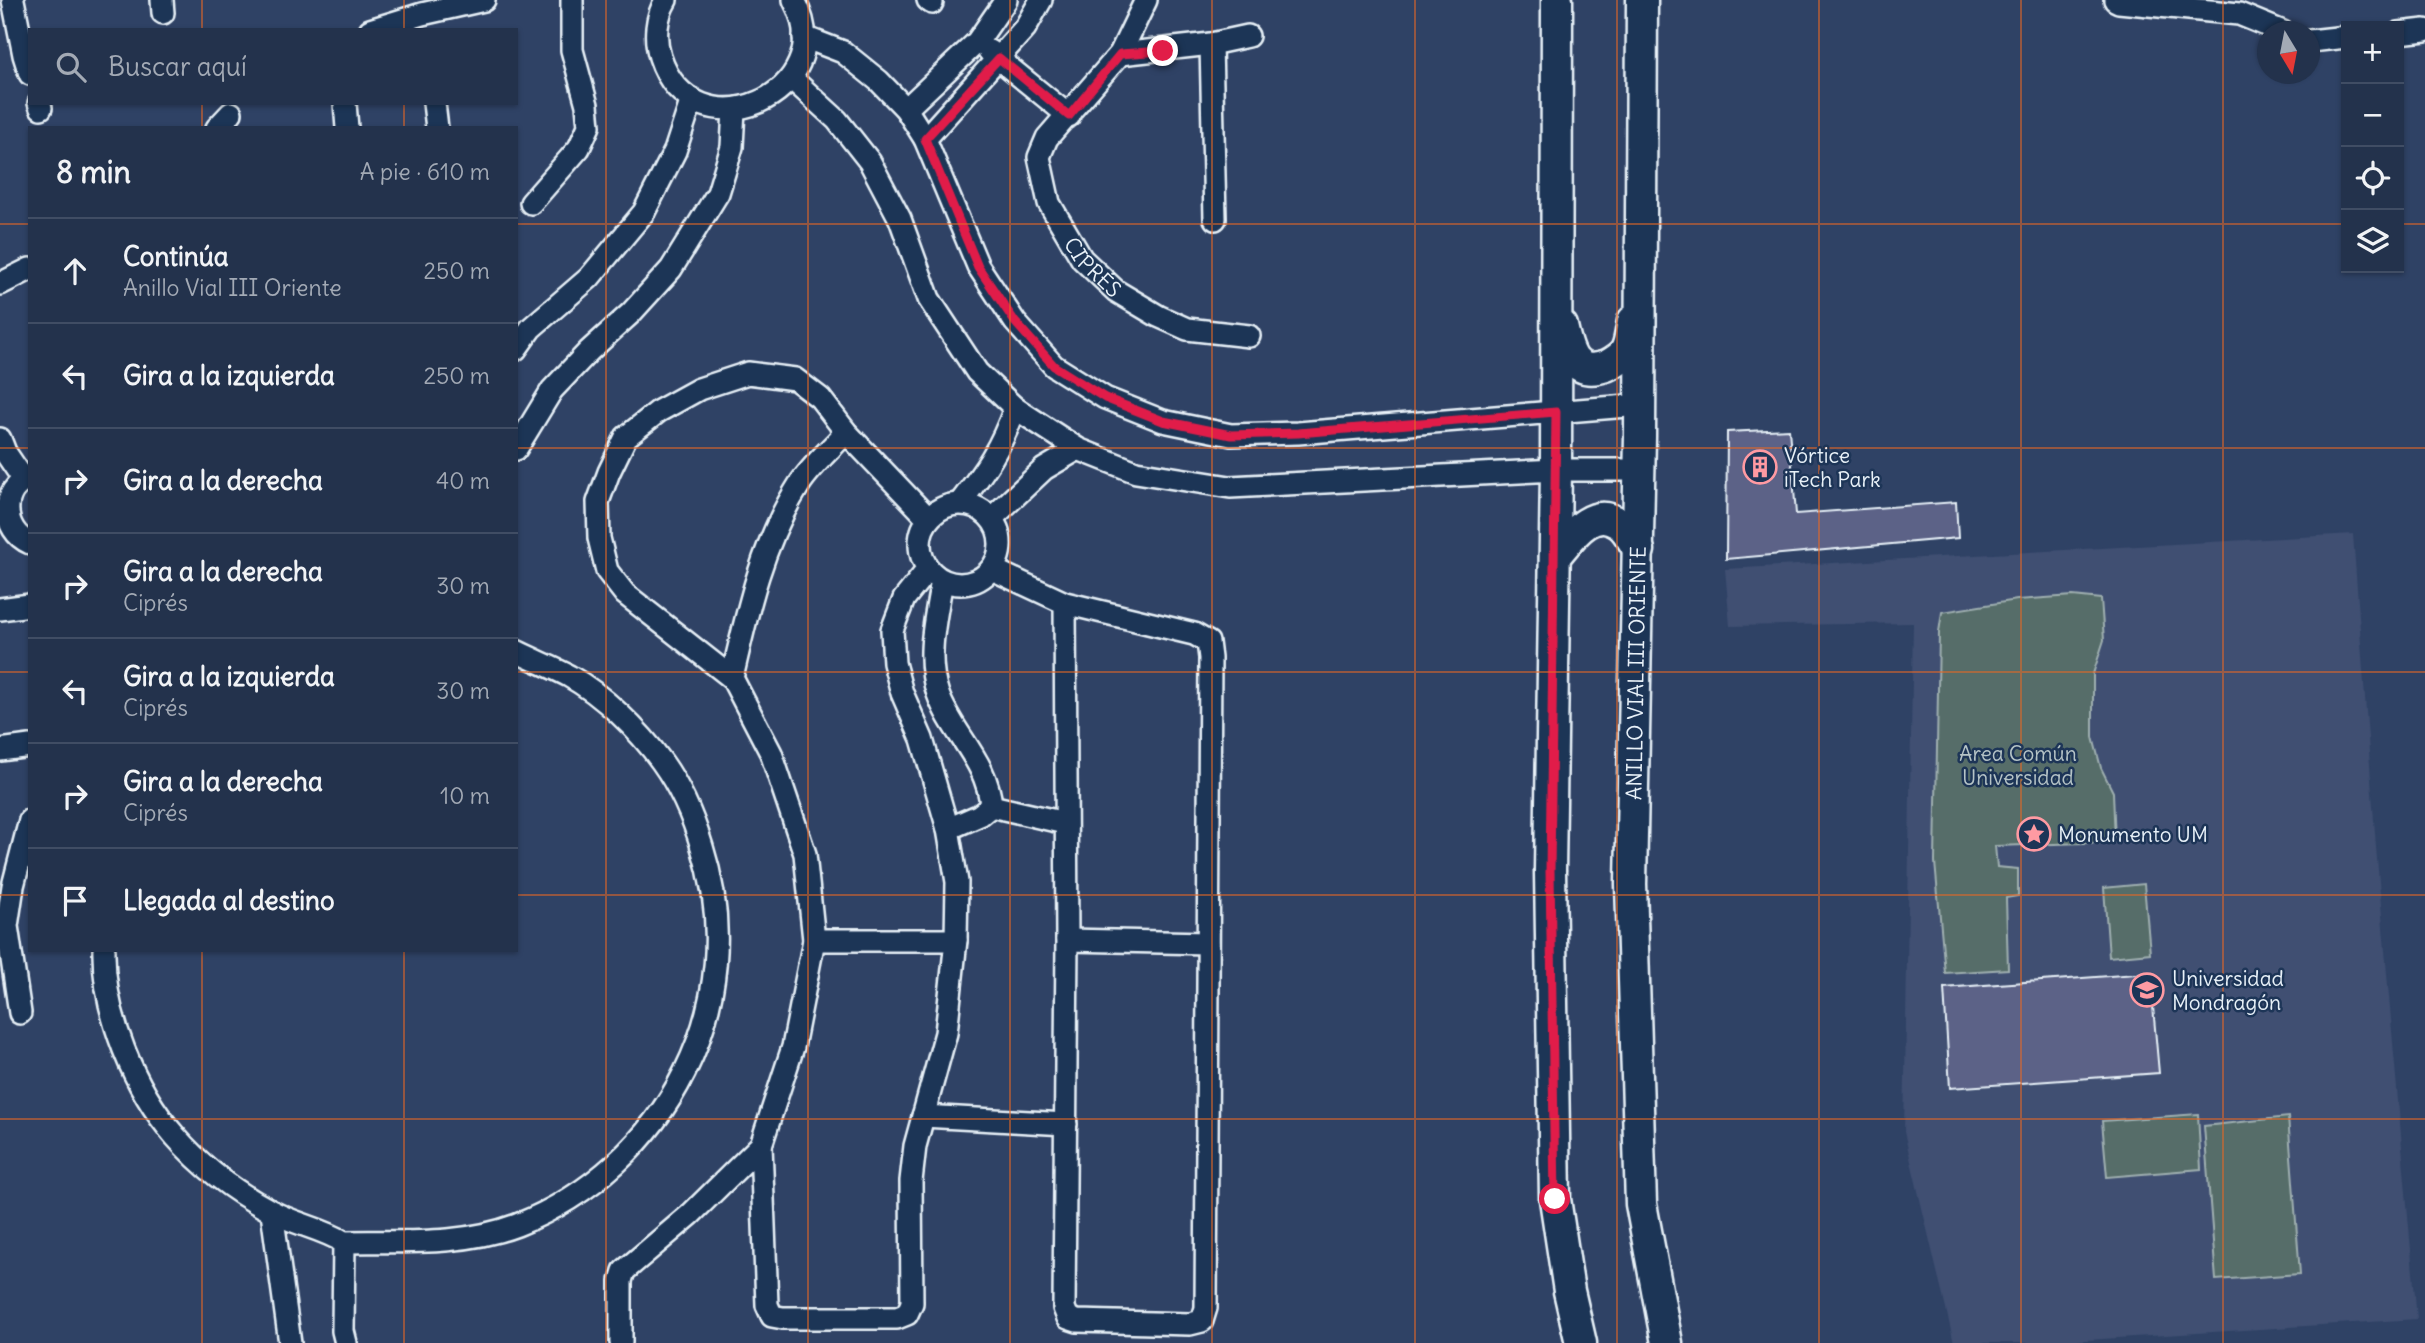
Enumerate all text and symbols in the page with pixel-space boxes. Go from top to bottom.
north arrow [2257,21,2320,84]
map controls [2341,21,2404,273]
button: + [2341,21,2404,84]
search box [28,28,518,105]
route end [1147,35,1178,66]
icon: search [52,48,90,86]
text: Buscar aquí [108,50,247,83]
button: − [2341,84,2404,147]
button: locate [2341,147,2404,210]
text: 8 min [56,153,131,191]
text: A pie · 610 m [360,157,490,186]
button: layers [2341,210,2404,273]
street label: CIPRÉS [1059,232,1127,303]
text: Continúa [123,240,229,273]
icon: ahead [56,252,94,290]
text: 250 m [423,256,490,285]
text: Anillo Vial III Oriente [123,273,342,302]
icon: left [56,357,94,395]
text: Gira a la izquierda [123,359,335,392]
text: 250 m [423,361,490,390]
place label: Vórtice iTech Park [1784,442,1881,493]
building icon: Vórtice iTech Park [1741,448,1779,486]
icon: right [56,462,94,500]
text: Gira a la derecha [123,464,323,497]
text: 40 m [436,466,490,495]
street label: ANILLO VIAL III ORIENTE [1620,546,1652,800]
text: Gira a la derecha [123,555,323,588]
icon: right [56,567,94,605]
text: 30 m [436,571,490,600]
text: Ciprés [123,588,188,617]
text: Gira a la izquierda [123,660,335,693]
icon: left [56,672,94,710]
text: 30 m [436,676,490,705]
text: Ciprés [123,693,188,722]
park label: Area Común Universidad [1959,740,2077,791]
text: Gira a la derecha [123,765,323,798]
icon: right [56,777,94,815]
text: 10 m [440,781,490,810]
text: Ciprés [123,798,188,827]
place icon: Monumento UM [2015,815,2053,853]
place label: Monumento UM [2058,821,2208,848]
icon: arrive [56,882,94,920]
text: Llegada al destino [123,884,335,917]
place label: Universidad Mondragón [2172,965,2284,1016]
school or university icon: Universidad Mondragón [2128,971,2166,1009]
route start [1539,1183,1570,1214]

